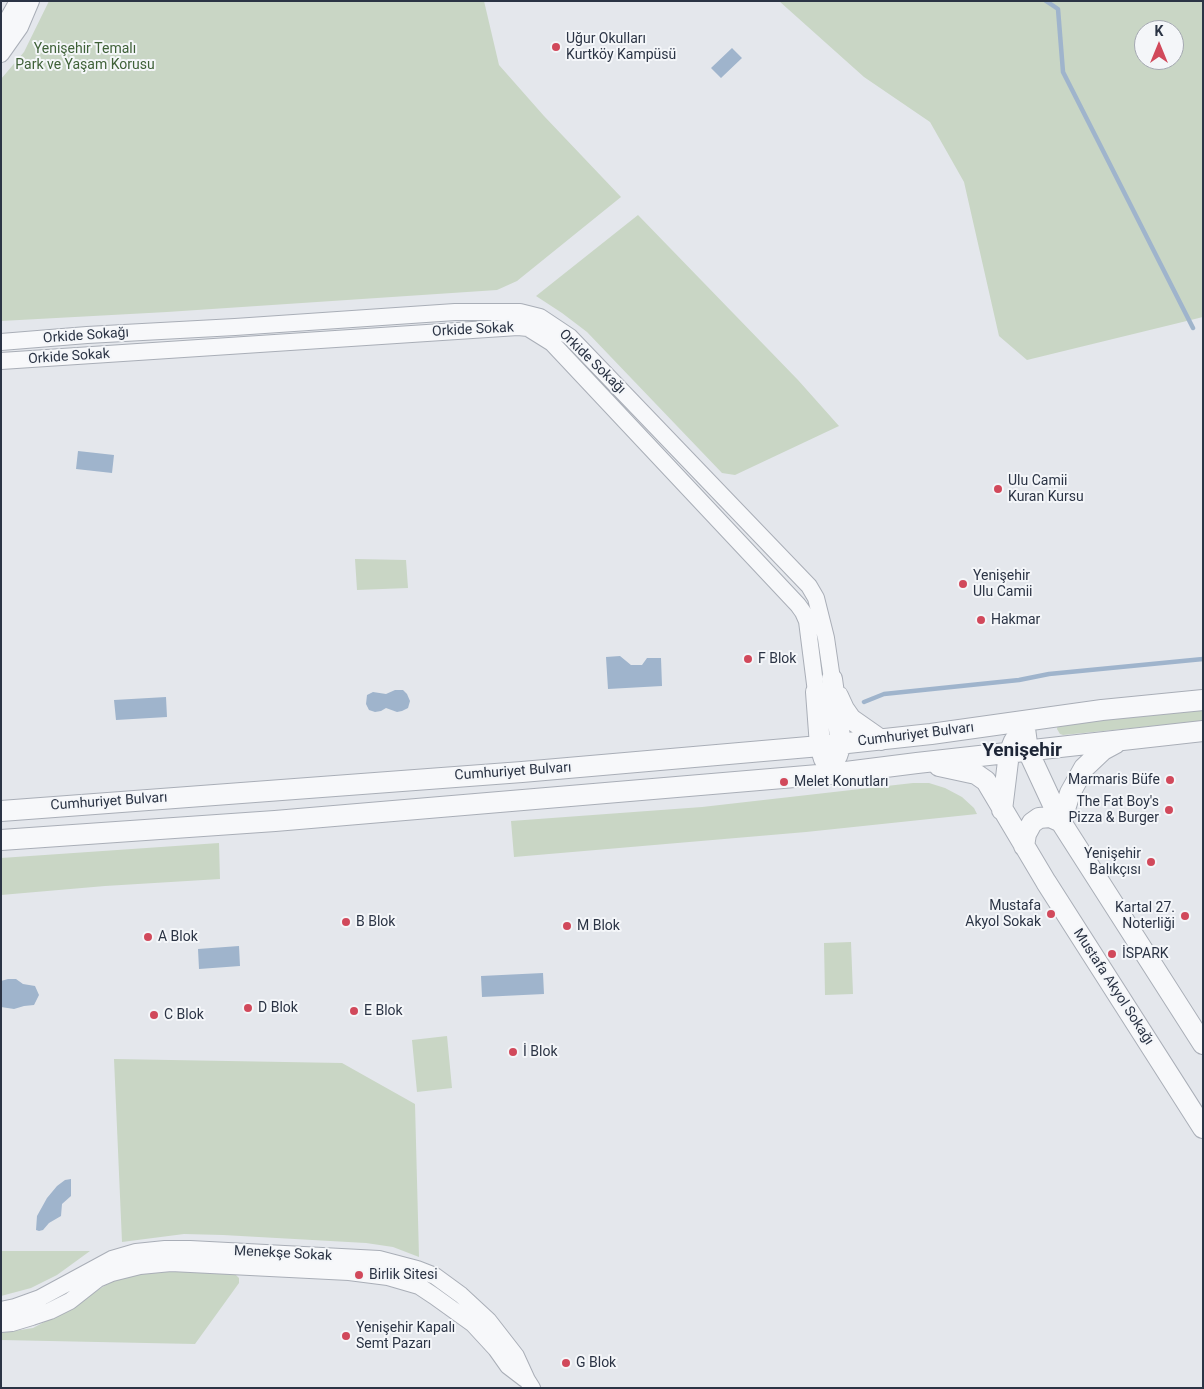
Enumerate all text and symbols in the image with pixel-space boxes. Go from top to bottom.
north arrow [1134,20,1184,70]
text: K [1155,23,1163,39]
place label: Uğur Okulları Kurtköy Kampüsü [566,31,676,64]
park label: Yenişehir Temalı Park ve Yaşam Korusu [15,41,155,74]
marker: Uğur Okulları Kurtköy Kampüsü [550,41,562,53]
street label: Orkide Sokak [432,319,514,341]
street label: Orkide Sokağı [43,325,129,347]
street label: Orkide Sokağı [555,326,629,398]
street label: Orkide Sokak [28,346,110,368]
place label: Ulu Camii Kuran Kursu [1008,473,1084,506]
marker: Ulu Camii Kuran Kursu [992,483,1004,495]
place label: Yenişehir Ulu Camii [973,568,1032,600]
marker: Yenişehir Ulu Camii [957,578,969,590]
place label: Hakmar [991,612,1040,628]
marker: Hakmar [975,614,987,626]
place label: F Blok [758,651,796,667]
marker: F Blok [742,653,754,665]
street label: Cumhuriyet Bulvarı [857,720,975,750]
district label: Yenişehir [982,740,1062,762]
street label: Cumhuriyet Bulvarı [454,760,572,784]
place label: Marmaris Büfe [1068,772,1160,788]
place label: Melet Konutları [794,774,888,790]
marker: Marmaris Büfe [1164,774,1176,786]
marker: Melet Konutları [778,776,790,788]
street label: Cumhuriyet Bulvarı [50,790,168,814]
place label: The Fat Boy's Pizza & Burger [1069,794,1159,826]
marker: The Fat Boy's Pizza & Burger [1163,804,1175,816]
place label: Yenişehir Balıkçısı [1084,846,1141,879]
marker: Yenişehir Balıkçısı [1145,856,1157,868]
place label: Mustafa Akyol Sokak [965,898,1041,930]
place label: Kartal 27. Noterliği [1115,900,1175,932]
marker: Mustafa Akyol Sokak [1045,908,1057,920]
marker: Kartal 27. Noterliği [1179,910,1191,922]
place label: B Blok [356,914,395,930]
marker: B Blok [340,916,352,928]
place label: M Blok [577,918,620,934]
marker: M Blok [561,920,573,932]
street label: Mustafa Akyol Sokağı [1069,926,1157,1048]
place label: A Blok [158,929,198,945]
marker: A Blok [142,931,154,943]
place label: İSPARK [1122,946,1169,962]
marker: İSPARK [1106,948,1118,960]
place label: D Blok [258,1000,298,1016]
marker: D Blok [242,1002,254,1014]
place label: E Blok [364,1003,403,1019]
marker: E Blok [348,1005,360,1017]
place label: C Blok [164,1007,204,1023]
marker: C Blok [148,1009,160,1021]
place label: İ Blok [523,1044,557,1060]
marker: İ Blok [507,1046,519,1058]
street label: Menekşe Sokak [234,1243,332,1265]
place label: Birlik Sitesi [369,1267,438,1283]
marker: Birlik Sitesi [353,1269,365,1281]
place label: Yenişehir Kapalı Semt Pazarı [356,1320,455,1352]
marker: Yenişehir Kapalı Semt Pazarı [340,1330,352,1342]
place label: G Blok [576,1355,616,1371]
marker: G Blok [560,1357,572,1369]

